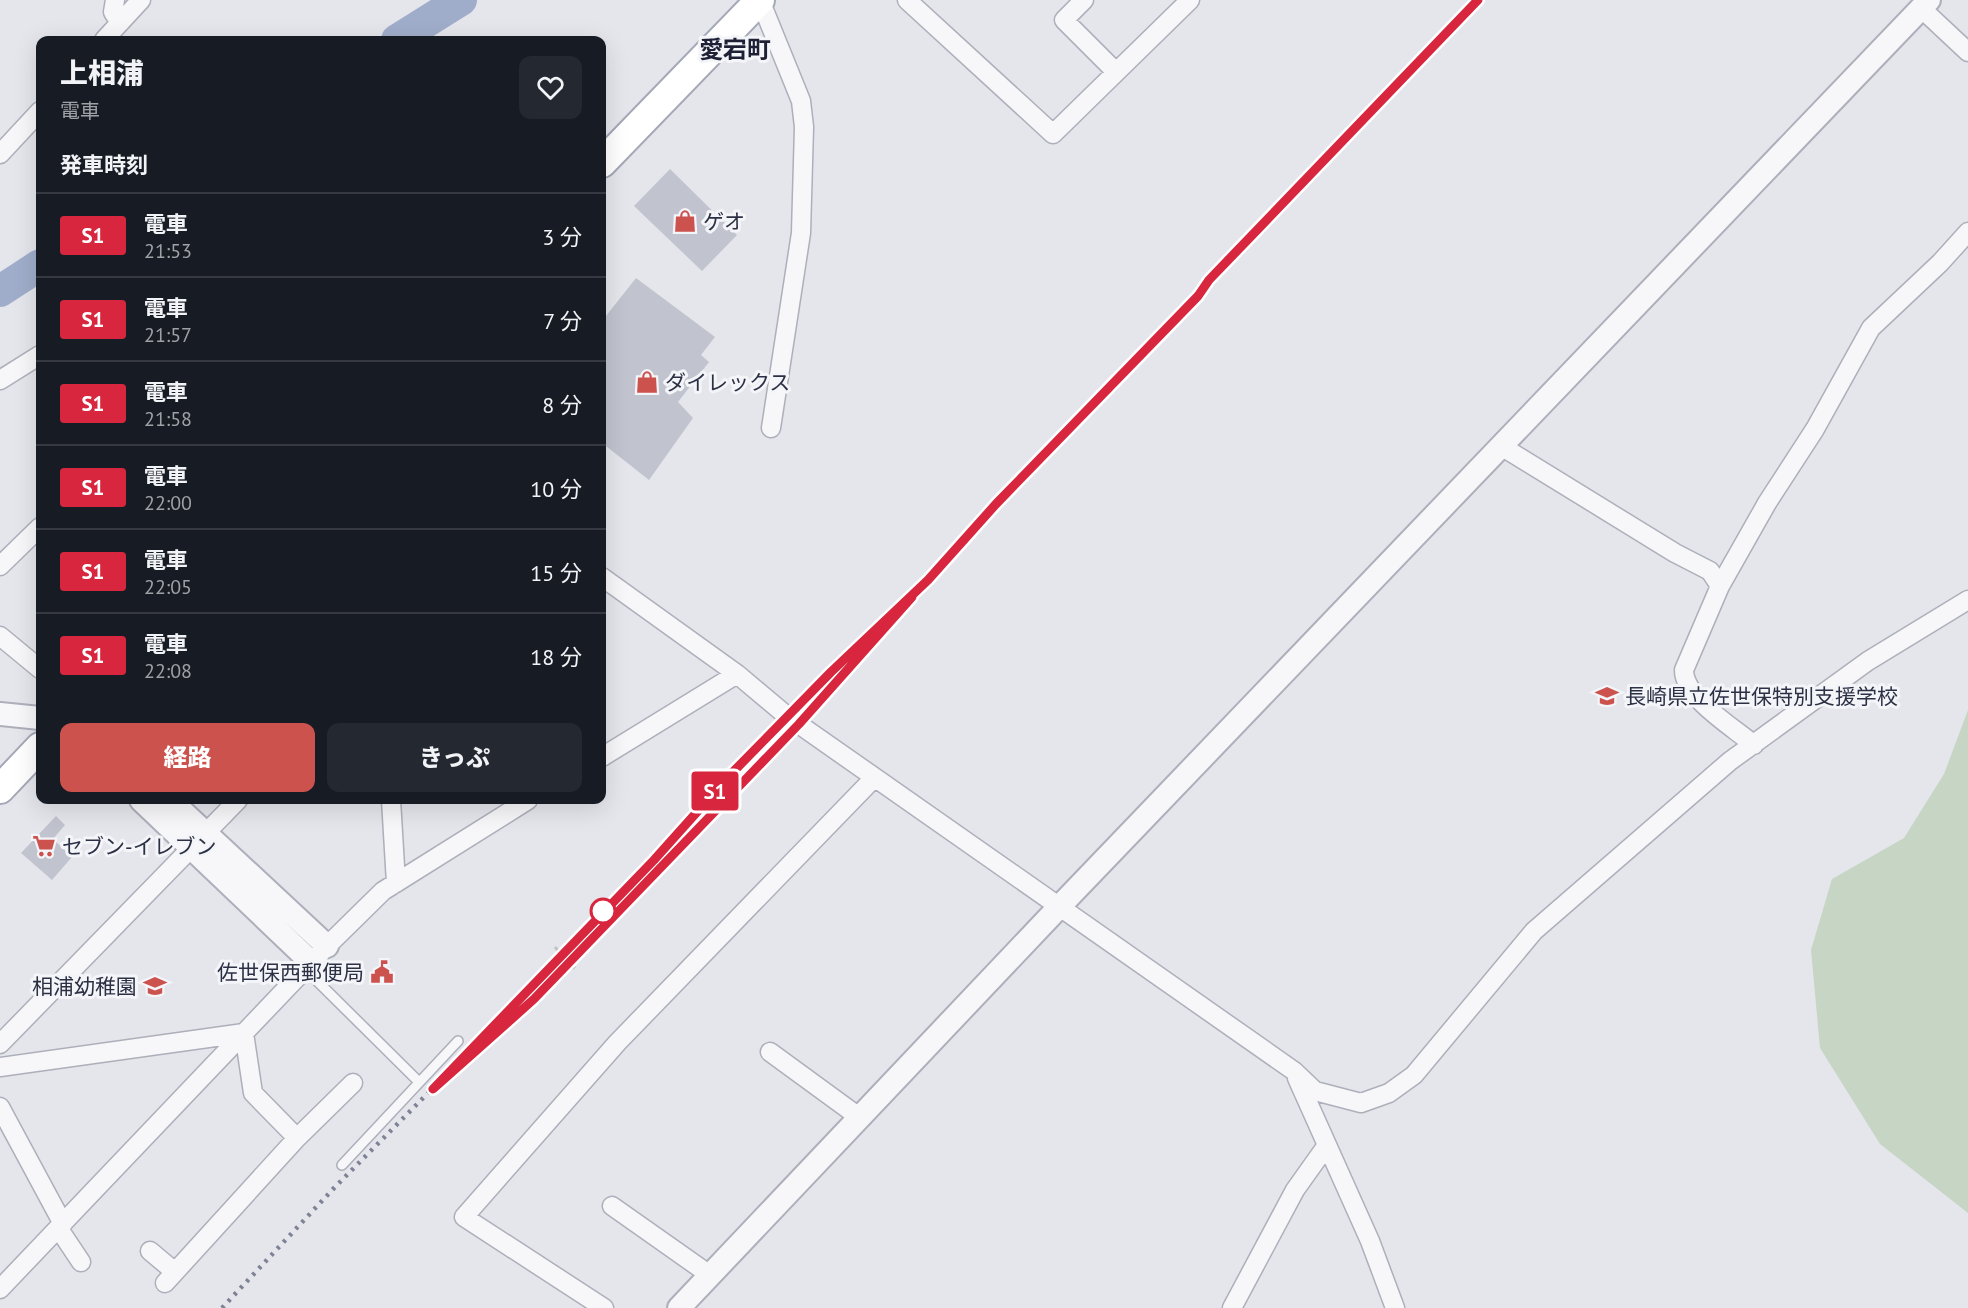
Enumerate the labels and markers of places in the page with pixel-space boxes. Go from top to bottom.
shop icon: ゲオ [672,208,698,234]
place label: ゲオ [703,208,745,235]
shop icon: ダイレックス [634,369,660,395]
place label: ダイレックス [665,369,790,396]
school or university icon: 長崎県立佐世保特別支援学校 [1594,683,1620,709]
place label: 長崎県立佐世保特別支援学校 [1625,683,1898,710]
supermarket icon: セブン-イレブン [31,833,57,859]
place label: セブン-イレブン [62,833,217,860]
unlabelled marker [590,898,616,924]
place label: 佐世保西郵便局 [217,959,364,986]
public building icon: 佐世保西郵便局 [369,959,395,985]
place label: 相浦幼稚園 [32,973,137,1000]
school or university icon: 相浦幼稚園 [142,973,168,999]

